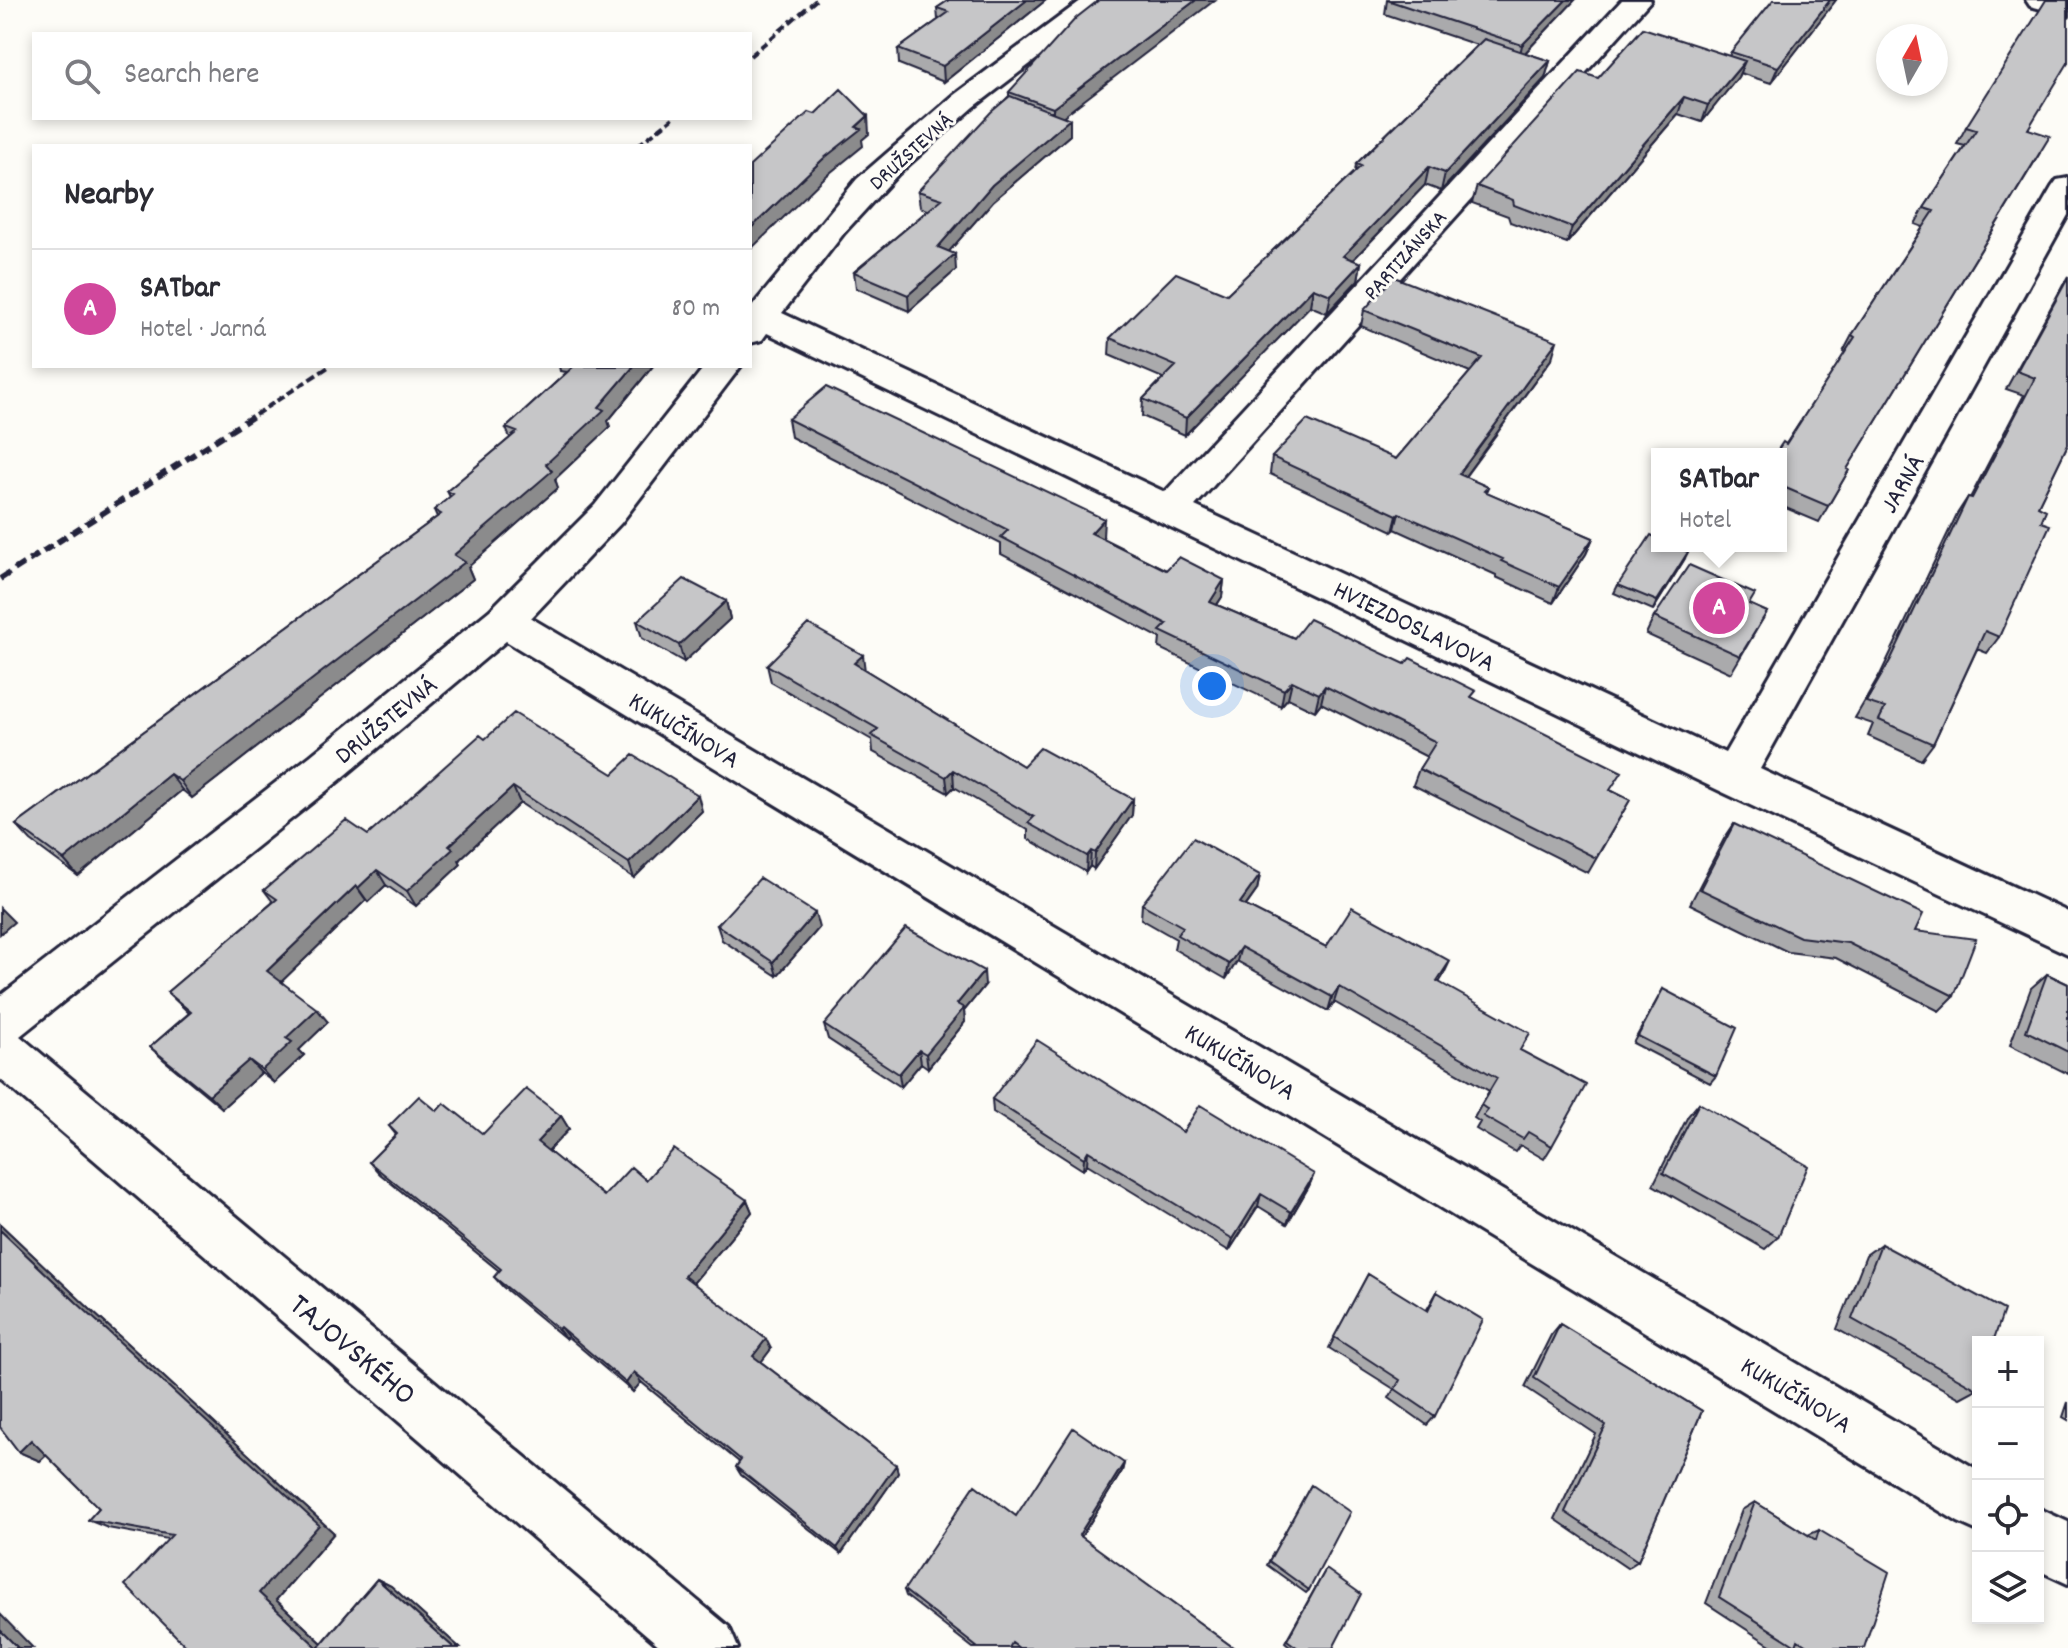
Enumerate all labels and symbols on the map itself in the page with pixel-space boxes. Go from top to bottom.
north arrow [1876,24,1948,96]
street label: DRUŽSTEVNÁ [863,106,961,199]
street label: PARTIZÁNSKA [1358,204,1456,308]
street label: JARNÁ [1872,448,1936,521]
street label: HVIEZDOSLAVOVA [1326,573,1501,683]
pin: A [1693,578,1745,638]
your location [1192,666,1232,706]
street label: DRUŽSTEVNÁ [328,669,447,775]
street label: KUKUČÍNOVA [621,684,746,780]
street label: KUKUČÍNOVA [1177,1016,1302,1112]
street label: TAJOVSKÉHO [277,1285,425,1419]
street label: KUKUČÍNOVA [1733,1349,1858,1445]

